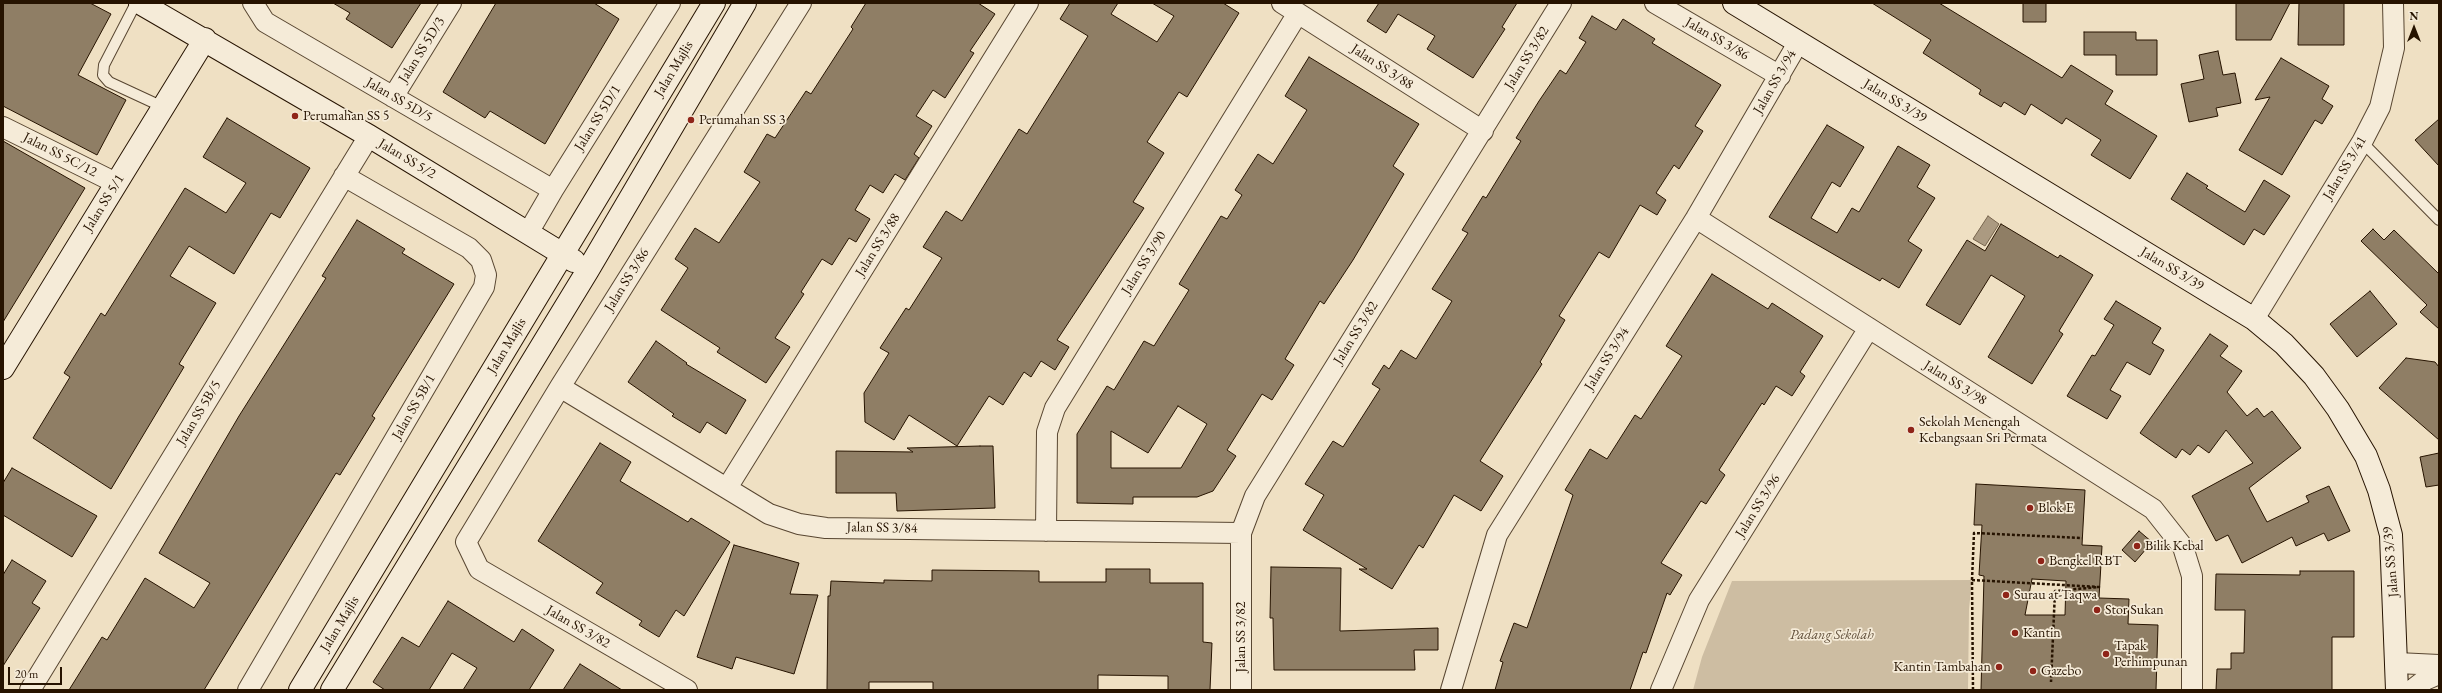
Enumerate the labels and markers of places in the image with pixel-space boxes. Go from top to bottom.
place label: Perumahan SS 5 [303,108,390,124]
marker: Perumahan SS 5 [290,111,300,121]
place label: Perumahan SS 3 [699,112,786,128]
marker: Perumahan SS 3 [686,115,696,125]
place label: Sekolah Menengah Kebangsaan Sri Permata [1919,414,2047,446]
marker: Sekolah Menengah Kebangsaan Sri Permata [1906,425,1916,435]
place label: Blok E [2038,500,2074,516]
marker: Blok E [2025,503,2035,513]
place label: Bilik Kebal [2145,538,2204,554]
marker: Bilik Kebal [2132,541,2142,551]
place label: Bengkel RBT [2049,553,2122,569]
marker: Bengkel RBT [2036,556,2046,566]
place label: Surau at-Taqwa [2014,587,2097,603]
marker: Surau at-Taqwa [2001,590,2011,600]
place label: Stor Sukan [2105,602,2164,618]
marker: Stor Sukan [2092,605,2102,615]
place label: Kantin [2023,625,2061,641]
marker: Kantin [2010,628,2020,638]
place label: Tapak Perhimpunan [2114,638,2188,670]
marker: Tapak Perhimpunan [2101,649,2111,659]
place label: Kantin Tambahan [1893,659,1991,675]
marker: Kantin Tambahan [1994,662,2004,672]
place label: Gazebo [2041,663,2081,679]
marker: Gazebo [2028,666,2038,676]

